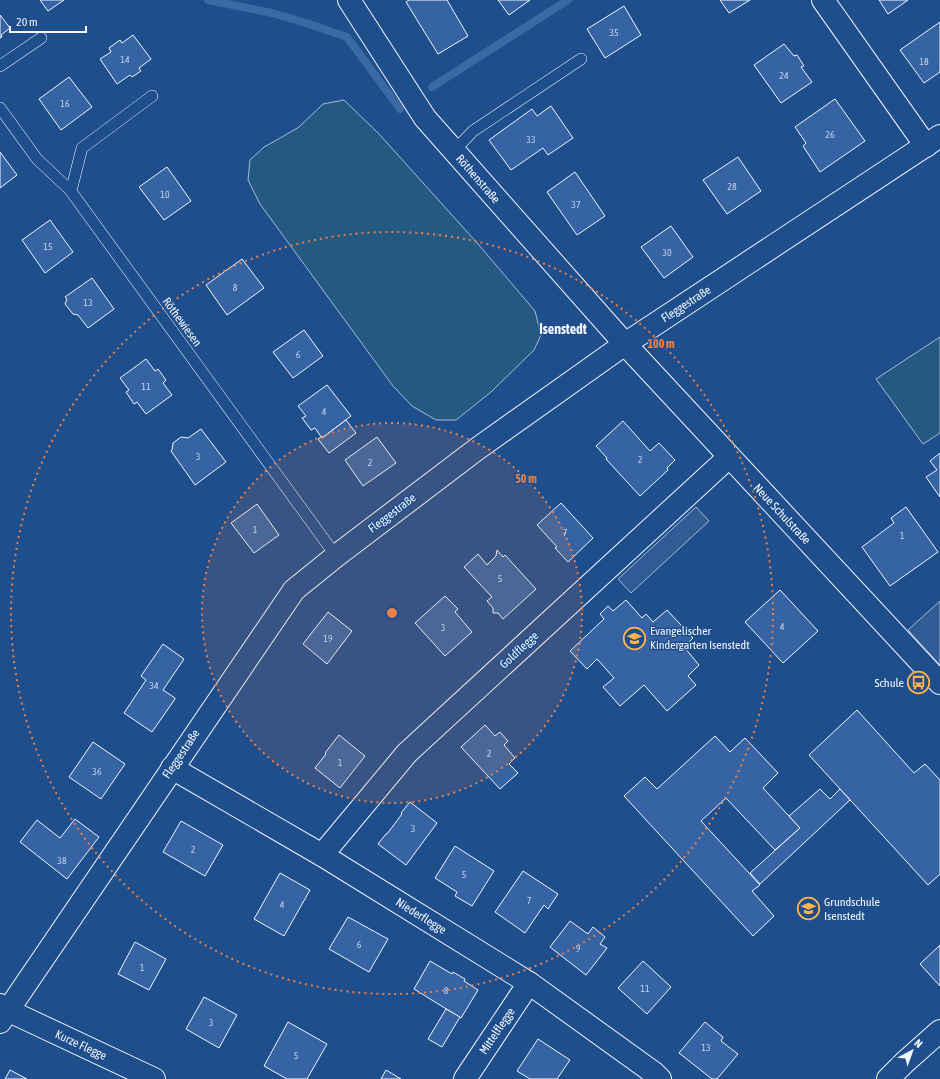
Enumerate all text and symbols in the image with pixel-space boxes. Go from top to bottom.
scale bar [10,8,86,34]
text: 20 m [16,15,38,29]
house number: 35 [609,27,619,38]
house number: 14 [120,54,130,65]
house number: 18 [919,56,929,67]
house number: 24 [779,70,789,81]
house number: 16 [60,98,70,109]
house number: 26 [825,129,835,140]
house number: 33 [526,134,536,145]
street label: Röthenstraße [453,152,503,206]
house number: 28 [727,181,737,192]
house number: 10 [160,189,170,200]
house number: 37 [571,199,581,210]
house number: 15 [43,241,53,252]
house number: 30 [662,247,672,258]
house number: 8 [233,282,238,293]
street label: Fleggestraße [659,283,713,325]
street label: Röthewiesen [160,295,204,349]
house number: 13 [83,297,93,308]
district label: Isenstedt [539,321,587,337]
text: 100 m [647,337,675,351]
house number: 6 [296,349,301,360]
house number: 11 [141,381,151,392]
house number: 4 [322,406,327,417]
house number: 3 [196,451,201,462]
house number: 2 [638,454,643,465]
house number: 2 [368,457,373,468]
text: 50 m [515,472,537,486]
street label: Neue Schulstraße [751,481,813,547]
street label: Fleggestraße [365,490,419,536]
house number: 1 [253,524,258,535]
house number: 7 [563,527,568,538]
house number: 1 [900,530,905,541]
house number: 5 [498,573,503,584]
centre of rings [385,606,399,620]
house number: 4 [780,621,785,632]
house number: 3 [441,622,446,633]
place label: Evangelischer Kindergarten Isenstedt [650,624,750,652]
school or university icon: Evangelischer Kindergarten Isenstedt [621,625,647,651]
street label: Goldflegge [497,629,541,671]
house number: 19 [323,633,333,644]
bus stop icon: Schule [906,670,932,696]
place label: Schule [874,676,904,690]
house number: 34 [149,680,159,691]
street label: Fleggestraße [159,727,203,781]
house number: 2 [487,748,492,759]
house number: 1 [338,757,343,768]
house number: 36 [92,766,102,777]
house number: 3 [411,823,416,834]
house number: 2 [191,844,196,855]
house number: 38 [57,855,67,866]
house number: 5 [462,869,467,880]
street label: Niederflegge [393,895,449,937]
house number: 7 [527,895,532,906]
place label: Grundschule Isenstedt [824,895,880,923]
school or university icon: Grundschule Isenstedt [795,896,821,922]
house number: 4 [280,899,285,910]
house number: 6 [357,939,362,950]
house number: 9 [576,943,581,954]
house number: 1 [140,962,145,973]
house number: 11 [640,983,650,994]
house number: 8 [444,985,449,996]
street label: Mittelflegge [476,1005,518,1057]
house number: 3 [209,1017,214,1028]
street label: Kurze Flegge [53,1027,109,1063]
north arrow [892,1031,932,1071]
text: N [912,1037,925,1050]
house number: 13 [701,1042,711,1053]
house number: 5 [294,1050,299,1061]

